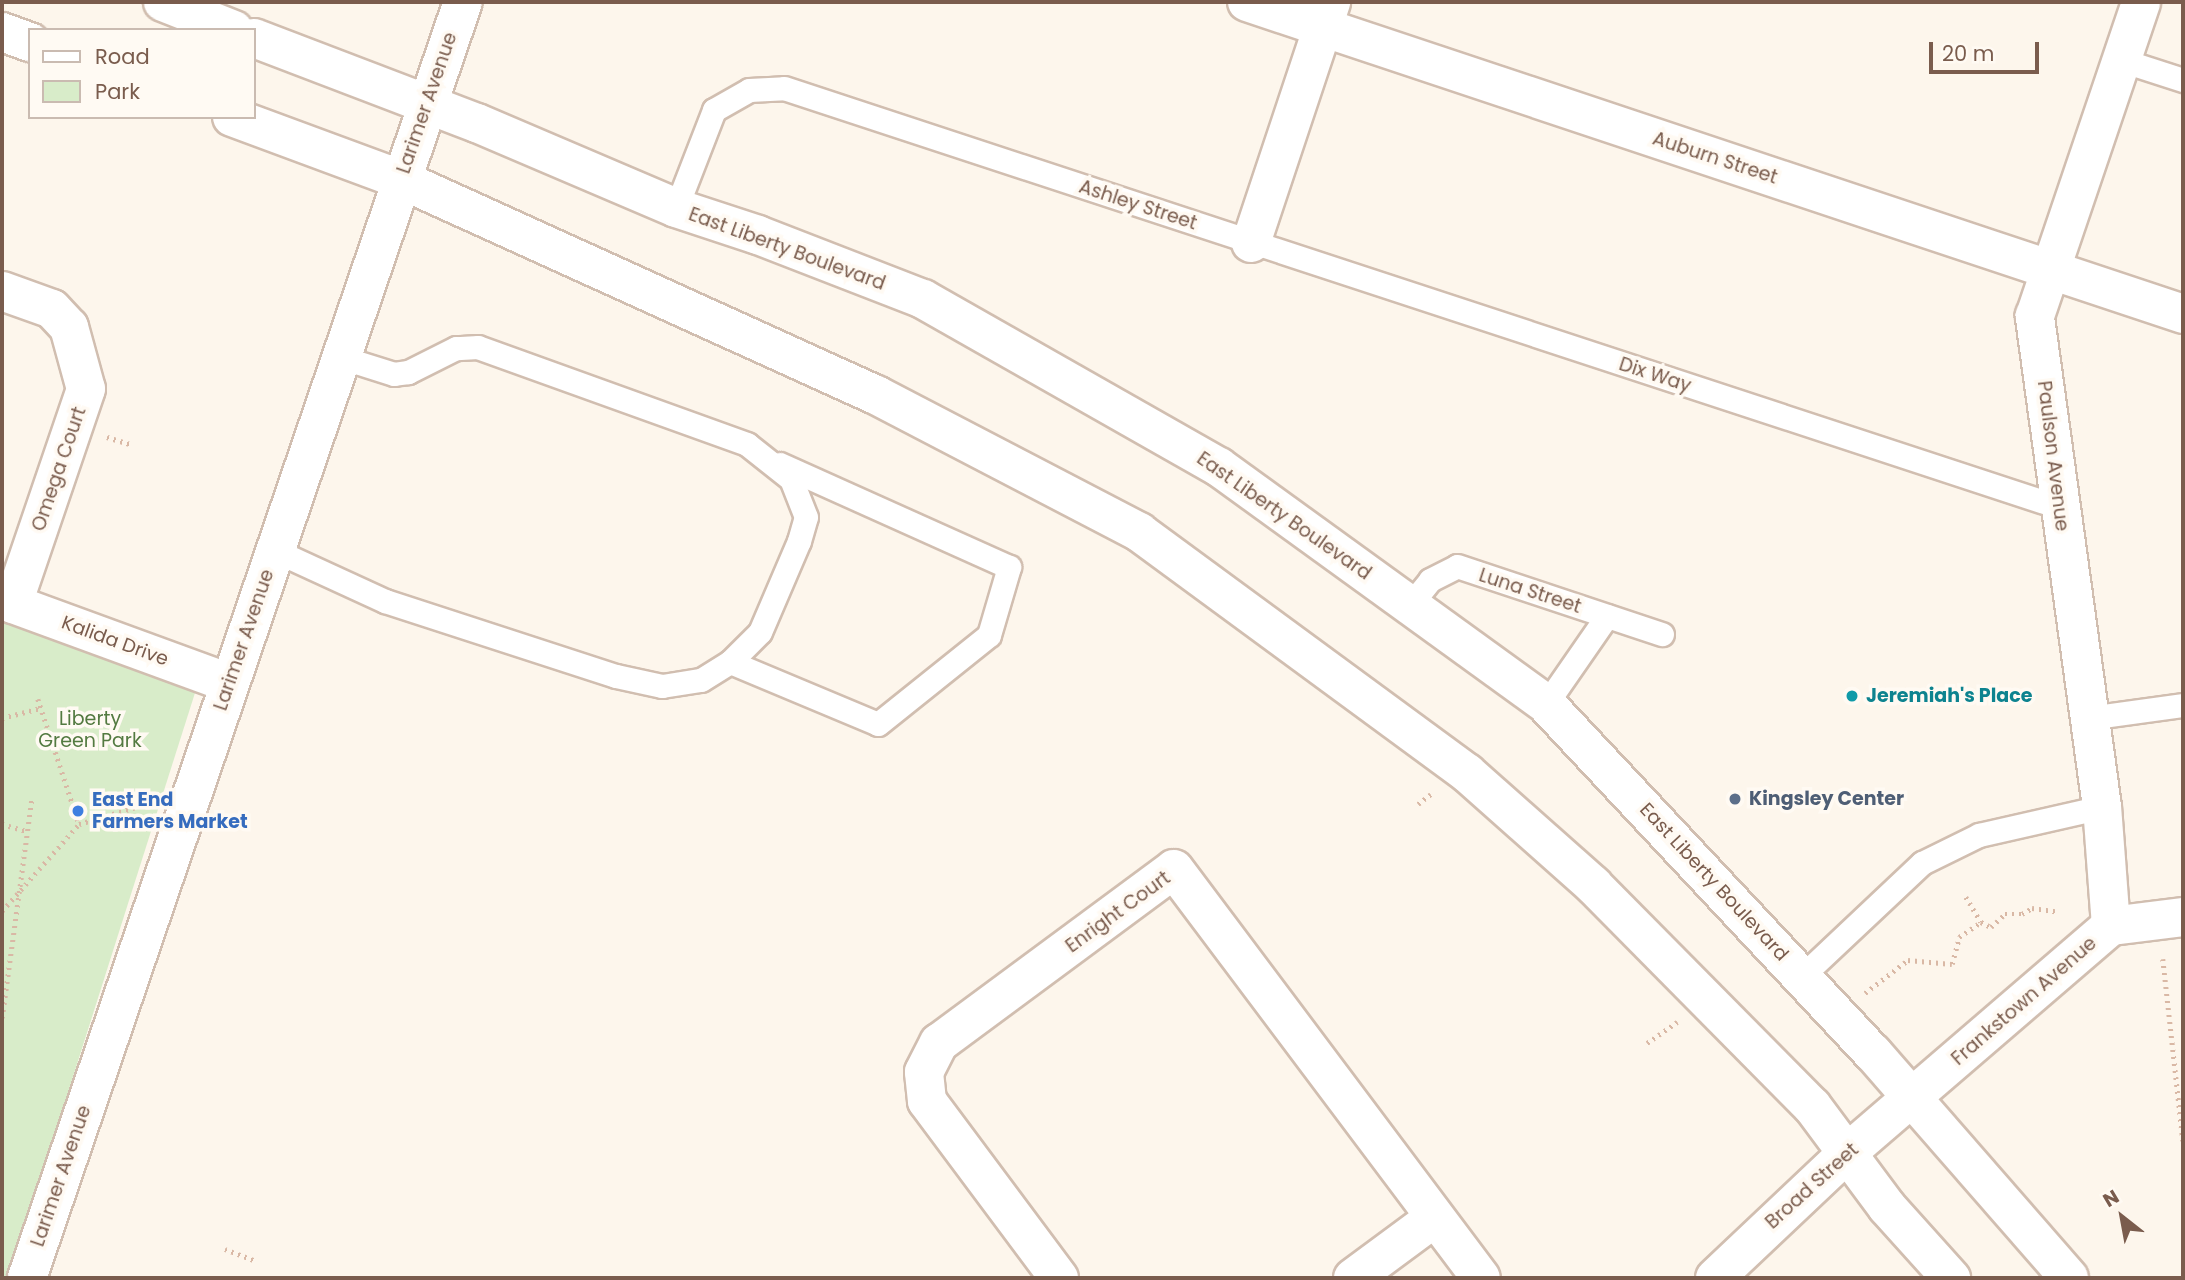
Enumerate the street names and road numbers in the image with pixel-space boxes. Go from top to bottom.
street label: Larimer Avenue [392,29,462,177]
street label: Auburn Street [1650,127,1780,189]
street label: Ashley Street [1076,175,1200,235]
street label: East Liberty Boulevard [686,203,888,295]
street label: Dix Way [1616,353,1694,397]
street label: Paulson Avenue [2032,380,2074,532]
street label: Omega Court [27,404,91,534]
street label: East Liberty Boulevard [1192,447,1376,585]
street label: Luna Street [1476,564,1584,618]
street label: Larimer Avenue [209,566,279,714]
street label: Kalida Drive [58,611,172,671]
street label: East Liberty Boulevard [1635,798,1793,966]
street label: Enright Court [1061,866,1175,958]
street label: Frankstown Avenue [1947,932,2101,1070]
street label: Larimer Avenue [26,1102,96,1250]
street label: Broad Street [1761,1138,1863,1234]

